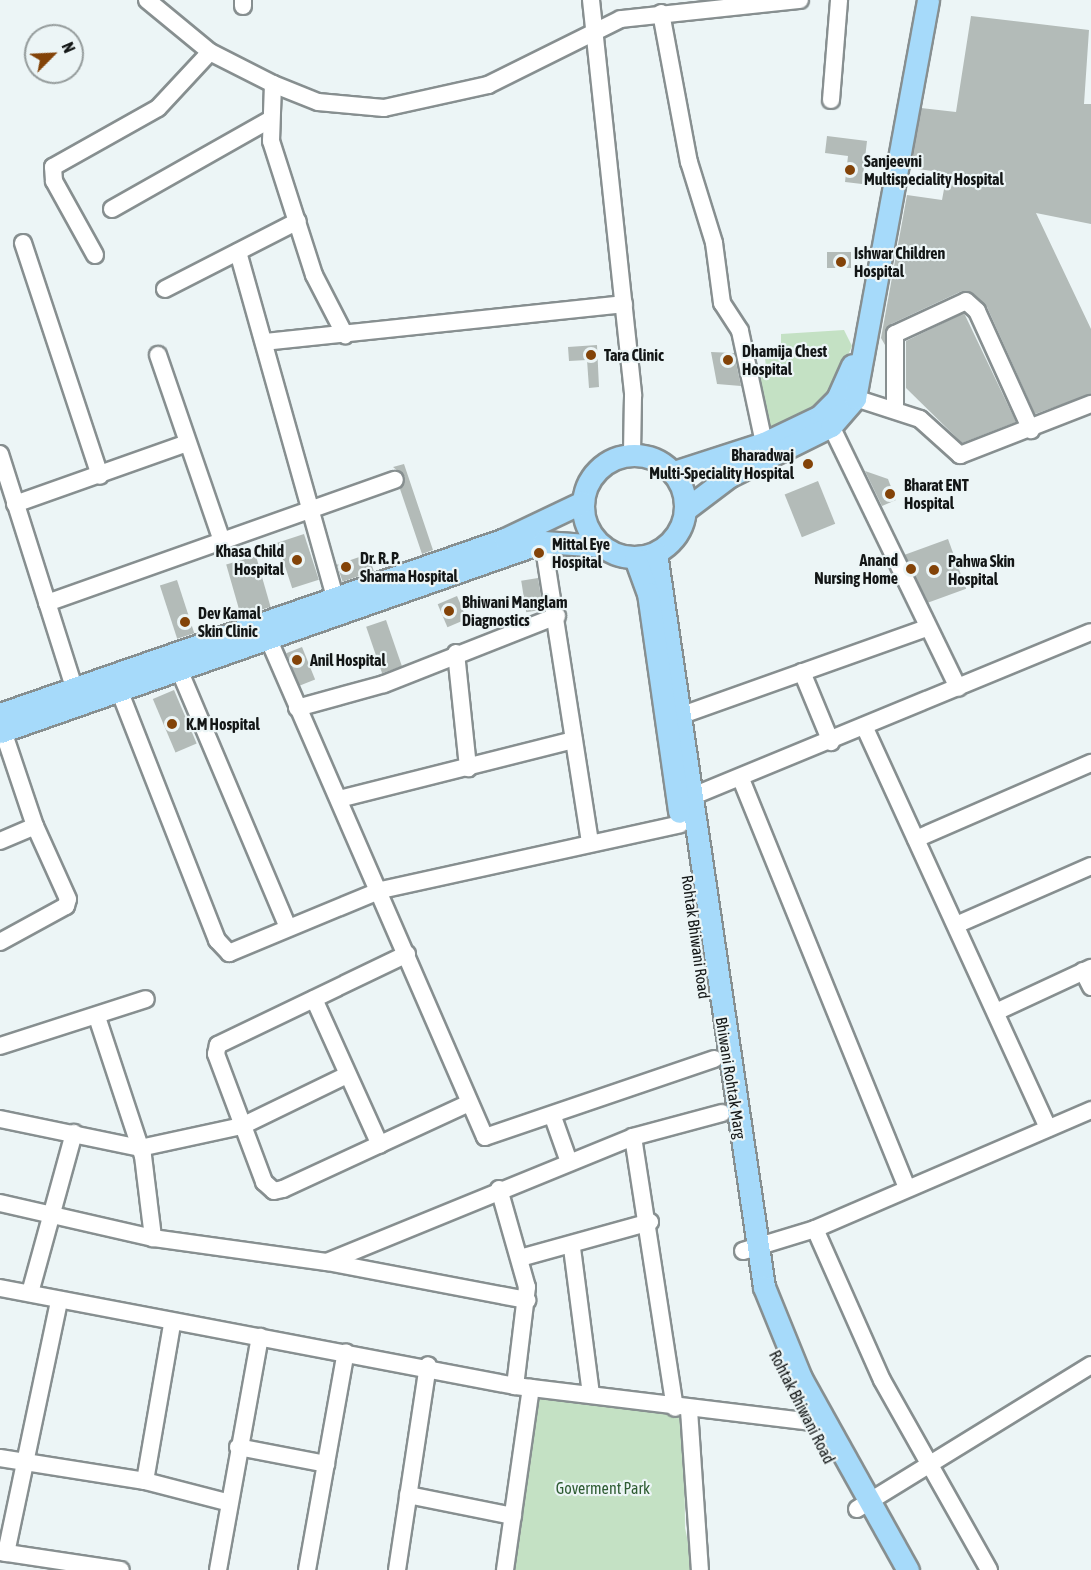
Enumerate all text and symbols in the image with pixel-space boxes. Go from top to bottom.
north arrow [24,24,84,84]
text: N [58,40,79,55]
place label: Sanjeevni Multispeciality Hospital [864,151,1004,189]
marker: Sanjeevni Multispeciality Hospital [841,161,859,179]
place label: Ishwar Children Hospital [854,243,945,281]
marker: Ishwar Children Hospital [832,253,850,271]
place label: Dhamija Chest Hospital [742,341,827,379]
place label: Tara Clinic [604,345,664,365]
marker: Tara Clinic [582,346,600,364]
marker: Dhamija Chest Hospital [719,351,737,369]
place label: Bharadwaj Multi-Speciality Hospital [649,445,794,483]
marker: Bharadwaj Multi-Speciality Hospital [799,455,817,473]
place label: Bharat ENT Hospital [904,475,969,513]
marker: Bharat ENT Hospital [881,485,899,503]
place label: Mittal Eye Hospital [552,534,610,572]
place label: Khasa Child Hospital [215,541,284,579]
marker: Mittal Eye Hospital [530,544,548,562]
place label: Dr. R. P. Sharma Hospital [360,548,458,586]
place label: Anand Nursing Home [814,550,898,588]
marker: Khasa Child Hospital [288,551,306,569]
place label: Pahwa Skin Hospital [948,551,1015,589]
marker: Dr. R. P. Sharma Hospital [337,558,355,576]
marker: Anand Nursing Home [902,560,920,578]
marker: Pahwa Skin Hospital [925,561,943,579]
place label: Bhiwani Manglam Diagnostics [462,592,567,630]
marker: Bhiwani Manglam Diagnostics [440,602,458,620]
place label: Dev Kamal Skin Clinic [198,603,261,641]
marker: Dev Kamal Skin Clinic [176,613,194,631]
place label: Anil Hospital [310,650,386,670]
marker: Anil Hospital [288,651,306,669]
place label: K.M Hospital [186,714,260,734]
marker: K.M Hospital [163,715,181,733]
street label: Rohtak Bhiwani Road [678,874,714,1000]
street label: Bhiwani Rohtak Marg [712,1016,750,1140]
street label: Rohtak Bhiwani Road [765,1347,839,1467]
park label: Goverment Park [556,1478,650,1498]

